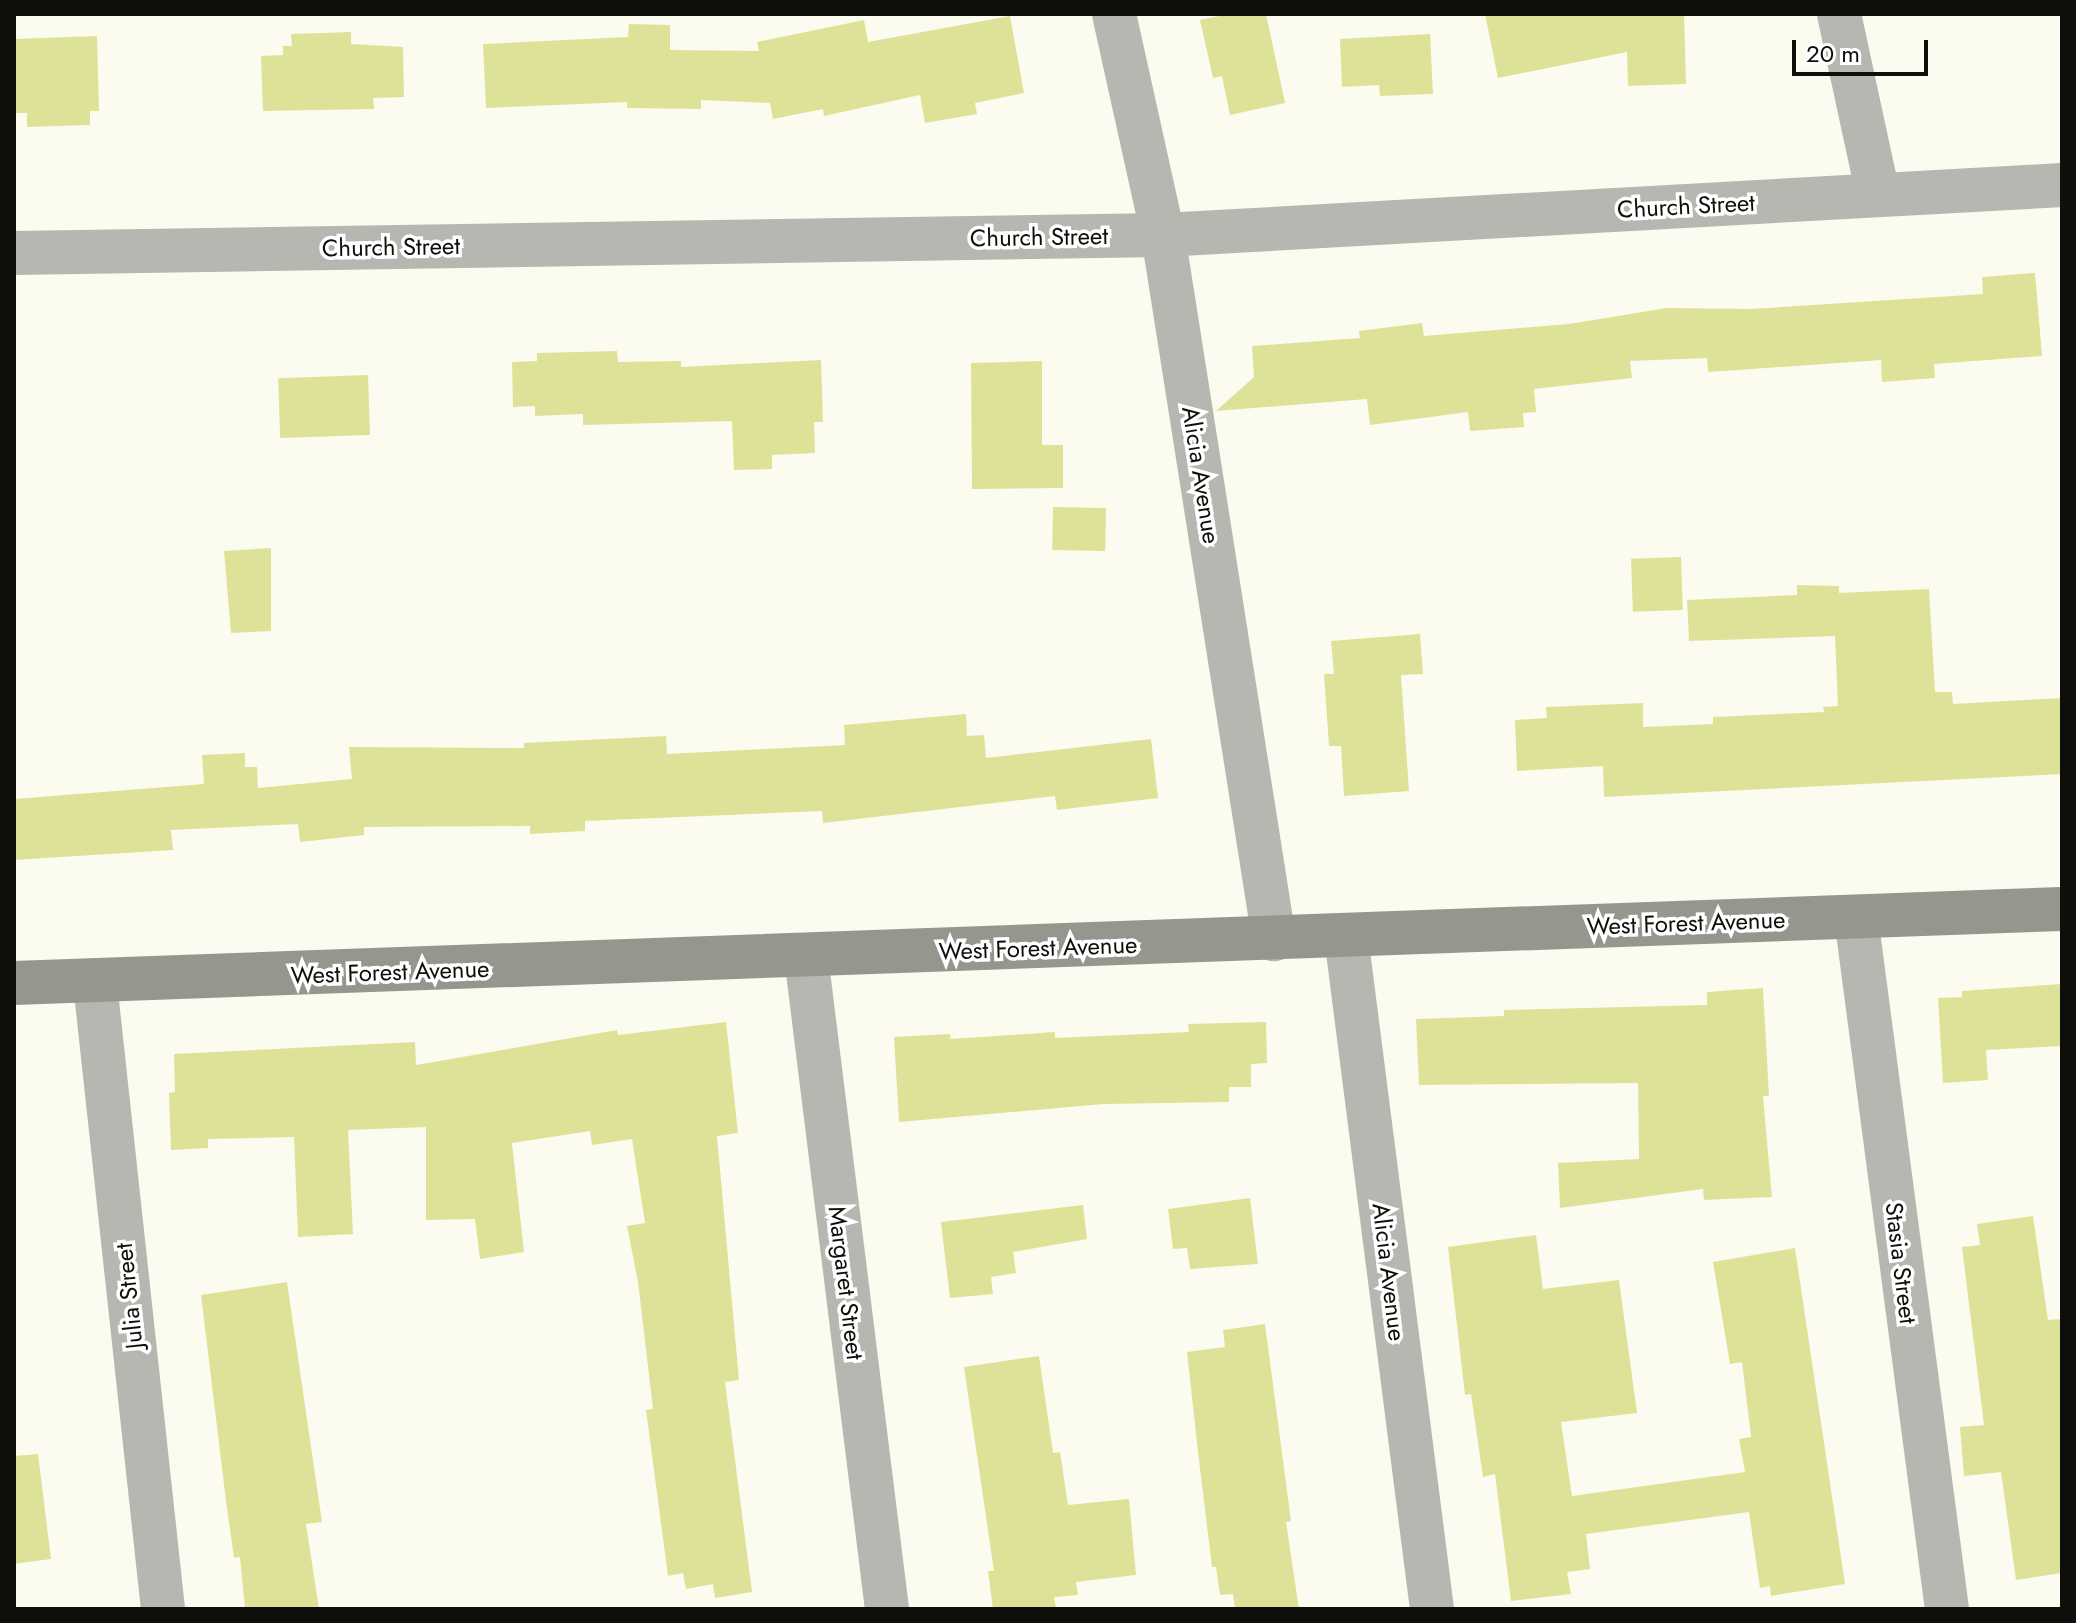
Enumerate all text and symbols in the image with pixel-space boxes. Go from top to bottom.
scale bar [1796,24,1932,74]
text: 20 m [1806,36,1860,71]
street label: Church Street [1616,188,1756,224]
street label: Church Street [970,221,1108,253]
street label: Church Street [322,231,460,263]
street label: Alicia Avenue [1176,404,1226,546]
street label: West Forest Avenue [1586,905,1786,941]
street label: West Forest Avenue [938,930,1138,966]
street label: West Forest Avenue [290,954,490,990]
street label: Alicia Avenue [1366,1201,1412,1343]
street label: Stasia Street [1879,1201,1923,1325]
street label: Margaret Street [822,1205,870,1361]
street label: Julia Street [109,1242,149,1350]

